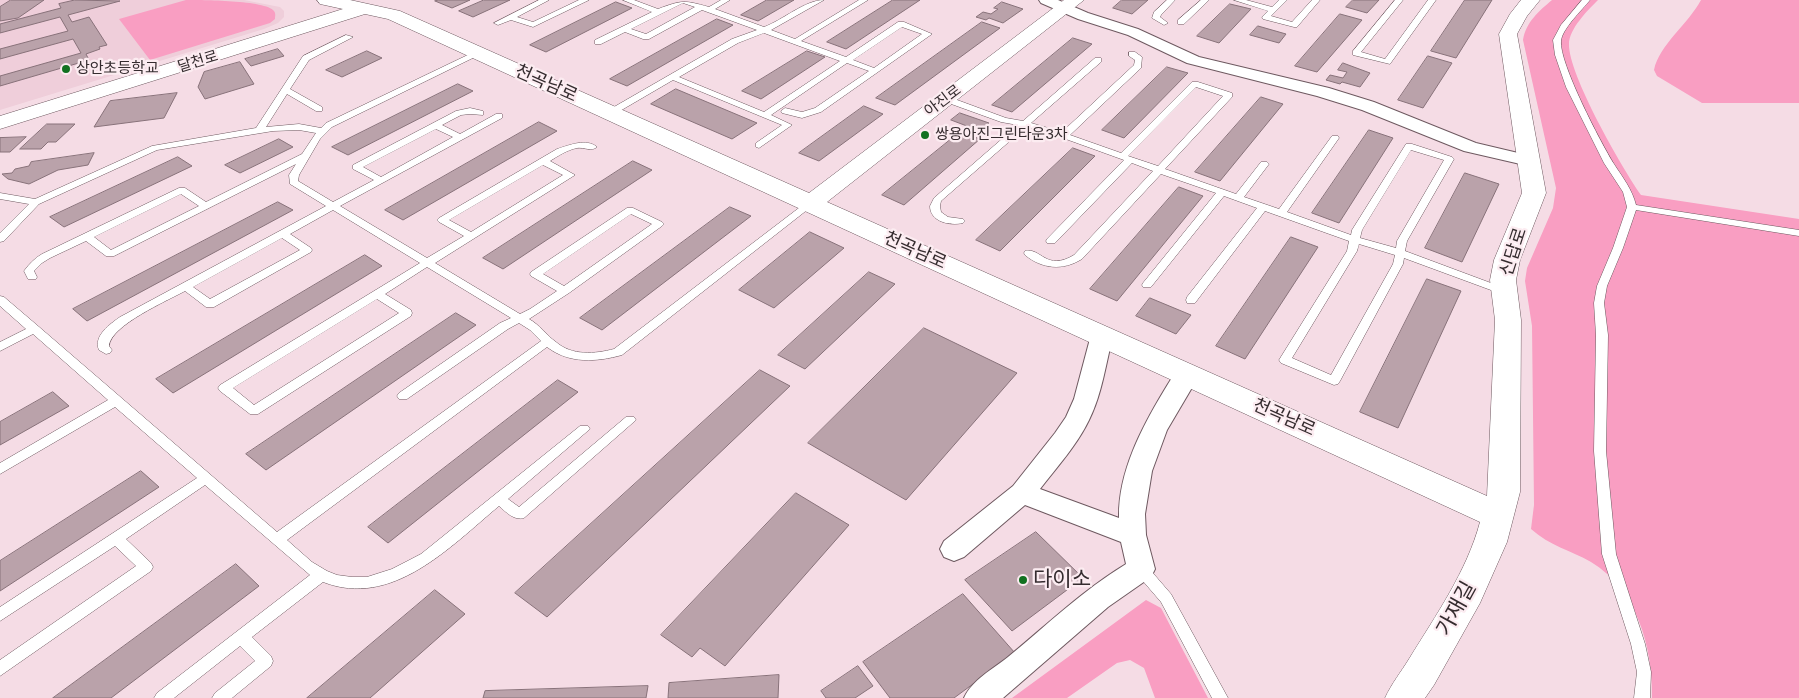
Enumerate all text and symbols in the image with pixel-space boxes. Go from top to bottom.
street label: 달천로 [176,47,220,77]
place label: 상안초등학교 [76,60,159,78]
street label: 천곡남로 [511,61,581,107]
marker: 상안초등학교 [60,63,72,75]
street label: 아진로 [921,81,965,121]
place label: 쌍용아진그린타운3차 [935,126,1068,144]
marker: 쌍용아진그린타운3차 [919,129,931,141]
street label: 신답로 [1496,225,1532,279]
street label: 천곡남로 [880,228,950,274]
street label: 천곡남로 [1249,395,1319,441]
place label: 다이소 [1033,567,1091,593]
marker: 다이소 [1017,574,1029,586]
street label: 가재길 [1432,578,1482,640]

